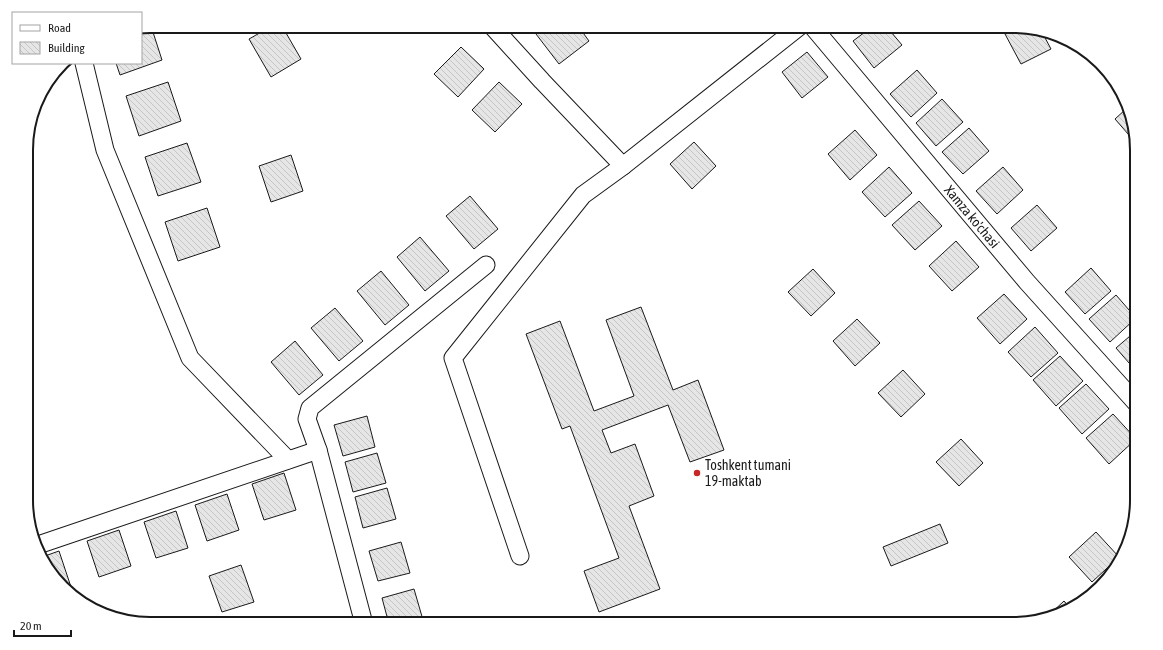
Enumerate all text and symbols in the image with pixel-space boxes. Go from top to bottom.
legend [12,12,142,64]
text: Road [48,21,71,35]
text: Building [48,41,86,55]
street label: Xamza ko'chasi [941,182,1003,251]
place label: Toshkent tumani 19-maktab [705,457,791,489]
marker: Toshkent tumani 19-maktab [692,468,702,478]
scale bar [14,612,71,638]
text: 20 m [20,619,42,633]

